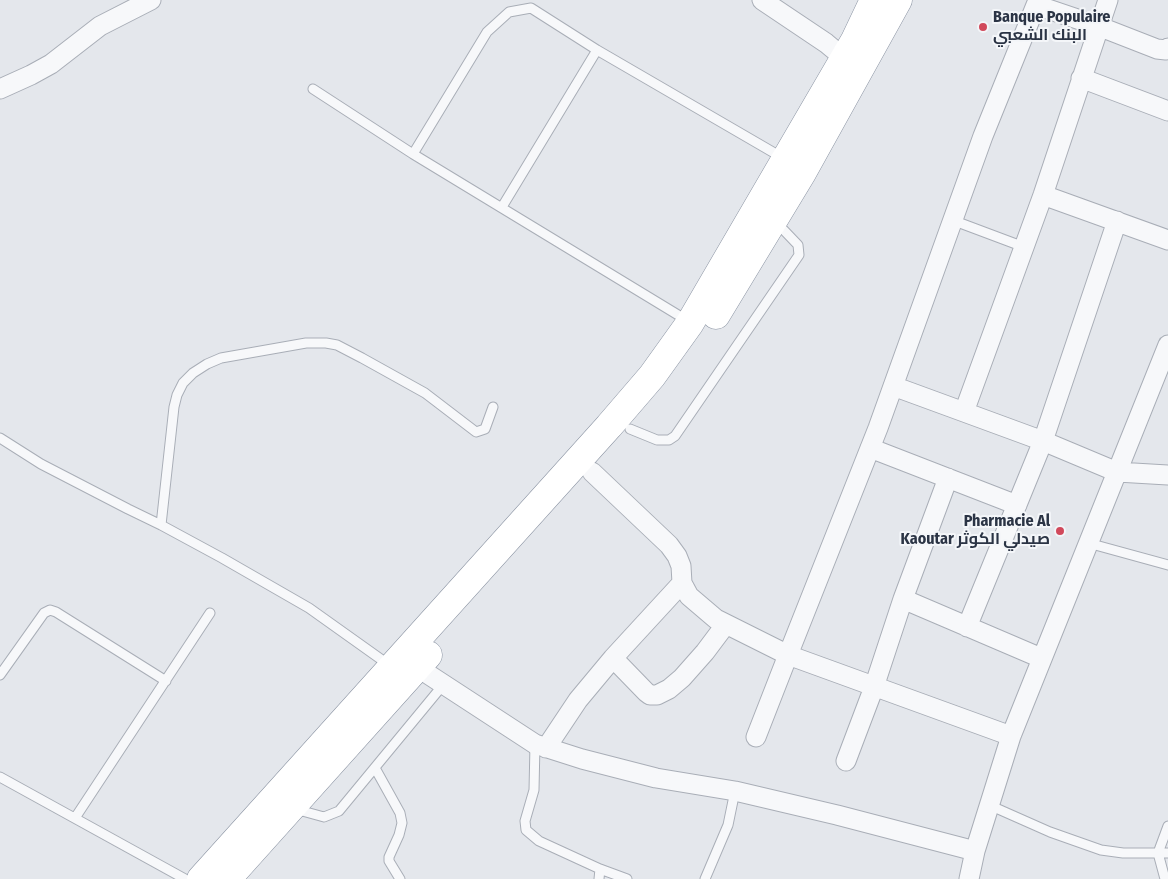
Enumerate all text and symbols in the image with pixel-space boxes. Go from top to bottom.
place label: Banque Populaire البنك الشعبي [993,8,1110,46]
marker: Banque Populaire البنك الشعبي [977,21,989,33]
place label: Pharmacie Al Kaoutar صيدلي الكوثر [901,512,1050,550]
marker: Pharmacie Al Kaoutar صيدلي الكوثر [1054,525,1066,537]

